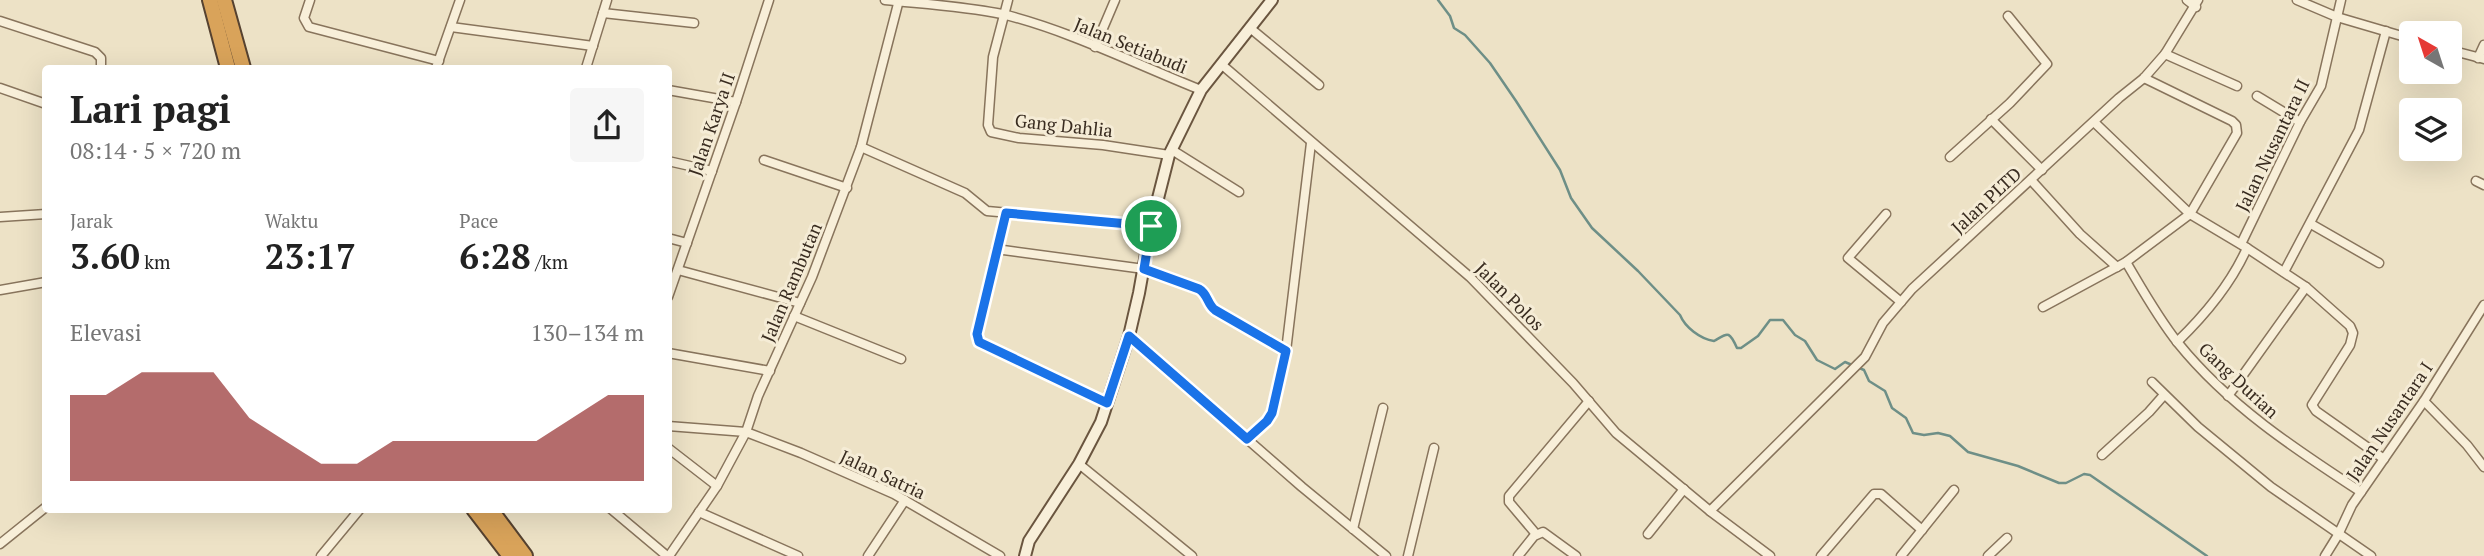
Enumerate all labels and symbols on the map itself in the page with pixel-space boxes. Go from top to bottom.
street label: Jalan Setiabudi [1071,11,1191,79]
north arrow [2399,21,2462,84]
street label: Jalan Karya II [682,69,740,179]
street label: Jalan Nusantara II [2229,75,2315,215]
street label: Gang Dahlia [1014,108,1114,142]
street label: Jalan PLTD [1946,161,2026,239]
pin [1121,196,1181,256]
street label: Jalan Rambutan [755,218,827,345]
street label: Jalan Polos [1470,256,1550,336]
street label: Gang Durian [2194,337,2284,423]
street label: Jalan Nusantara I [2340,357,2438,485]
street label: Jalan Satria [836,444,930,504]

